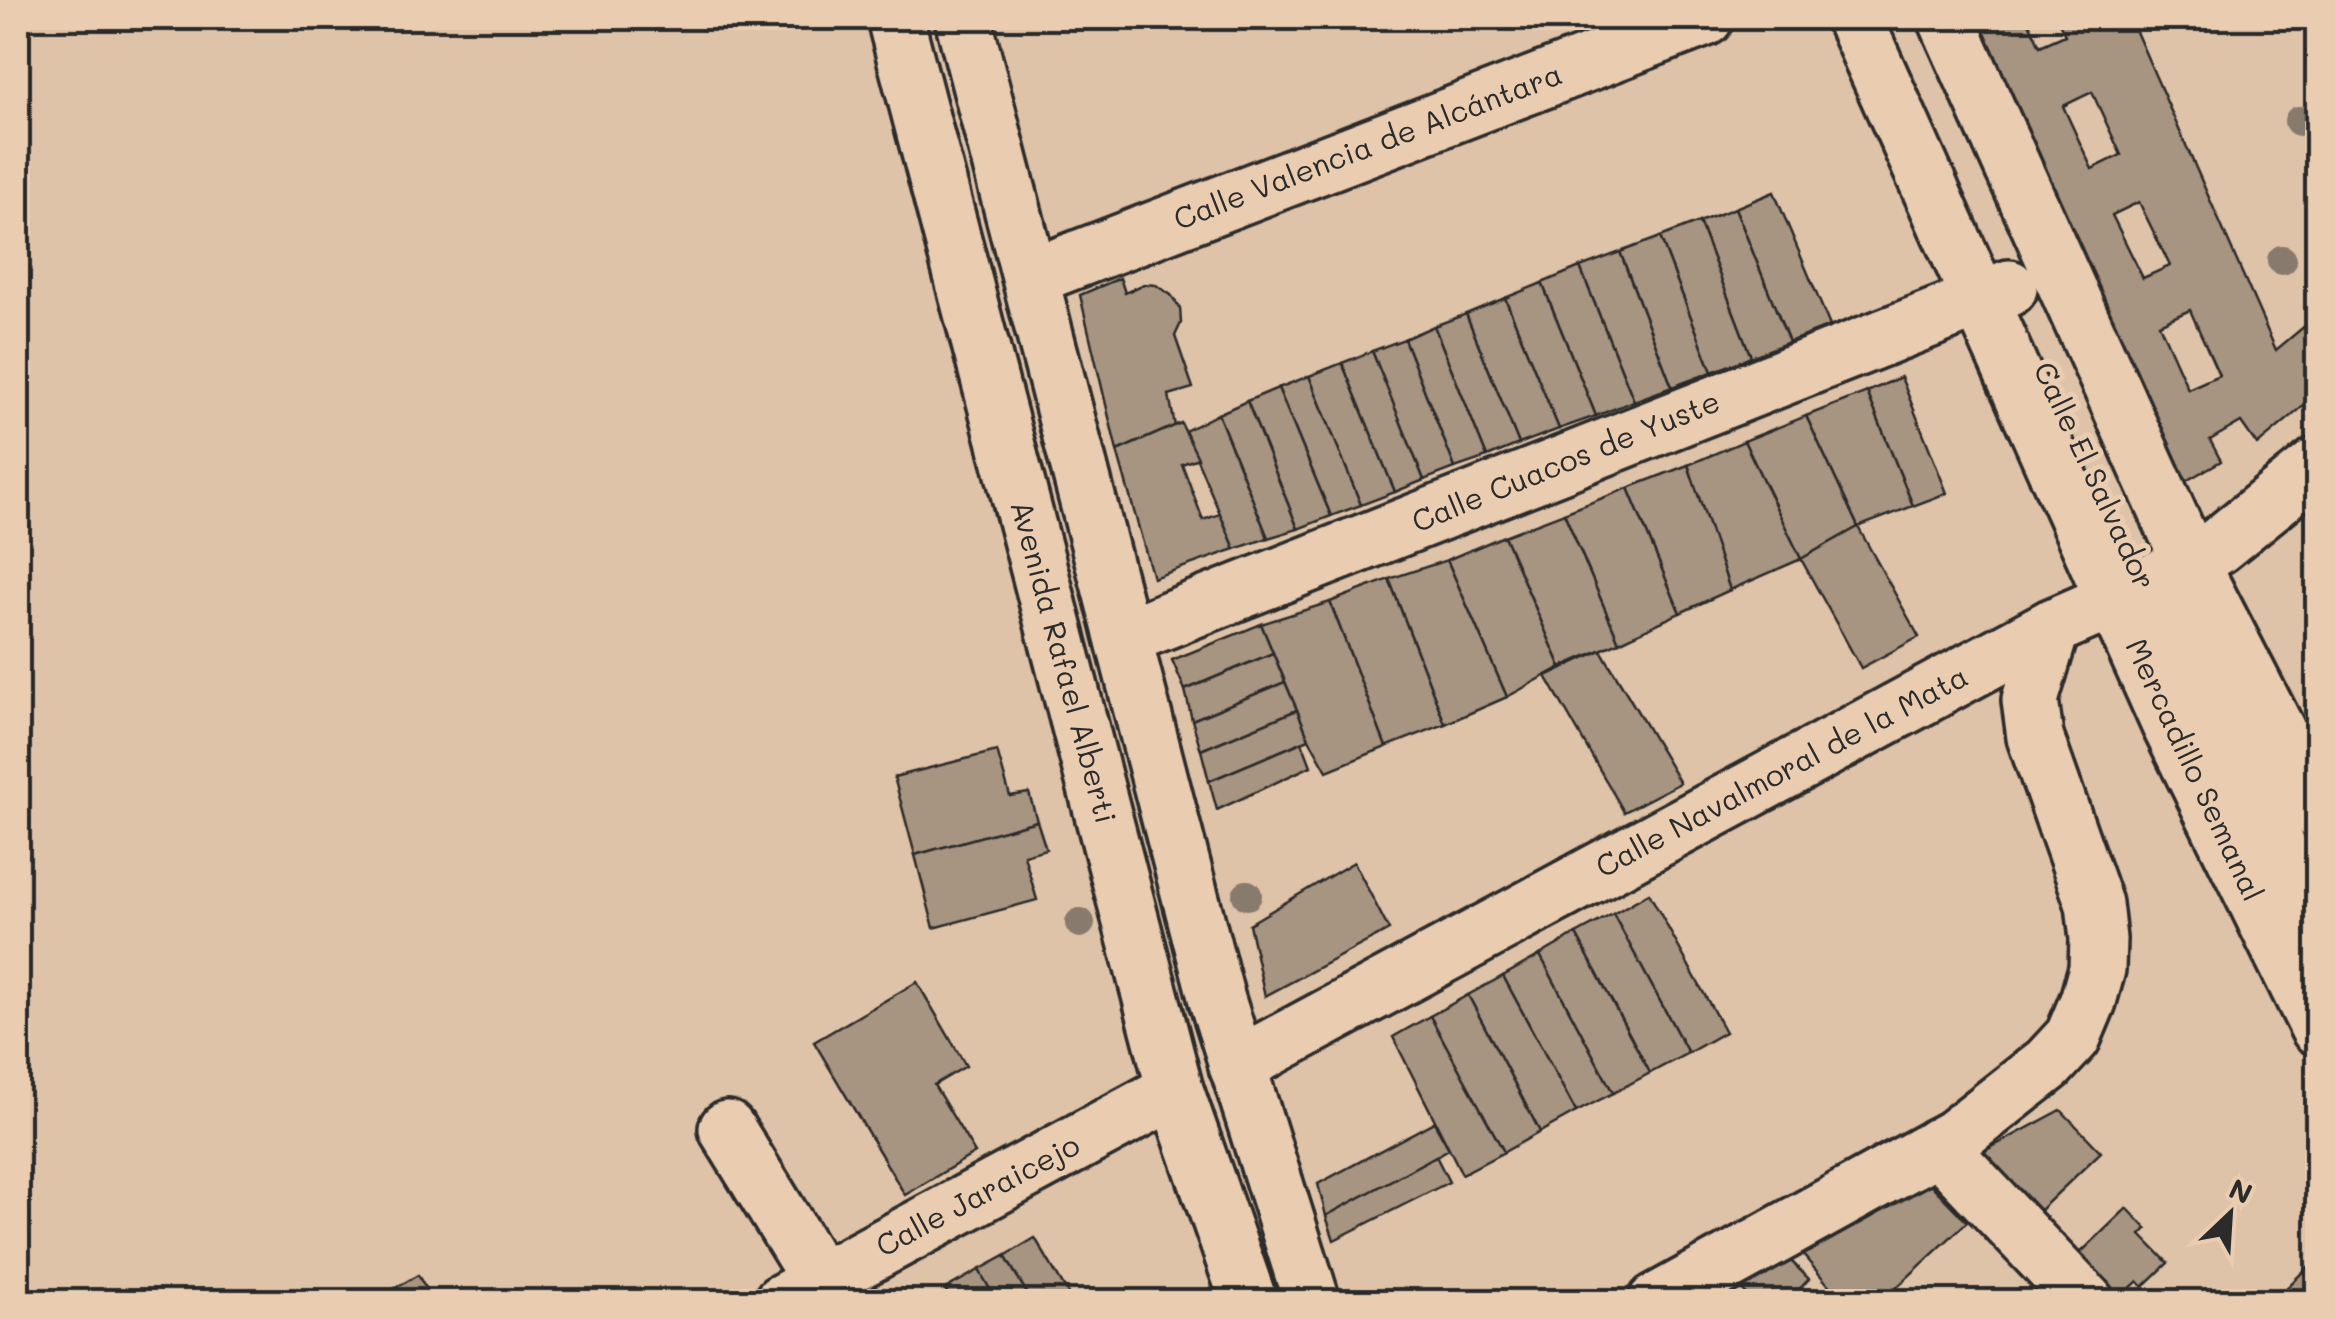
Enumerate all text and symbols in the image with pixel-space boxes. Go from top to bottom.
street label: Calle Valencia de Alcántara [1167,52,1567,238]
street label: Calle El Salvador [2025,355,2166,596]
street label: Calle Cuacos de Yuste [1405,380,1725,540]
street label: Avenida Rafael Alberti [1003,496,1127,827]
street label: Mercadillo Semanal [2117,631,2274,907]
street label: Calle Navalmoral de la Mata [1588,655,1974,886]
street label: Calle Jaraicejo [868,1124,1086,1265]
north arrow [2180,1164,2280,1264]
text: N [2224,1170,2258,1211]

